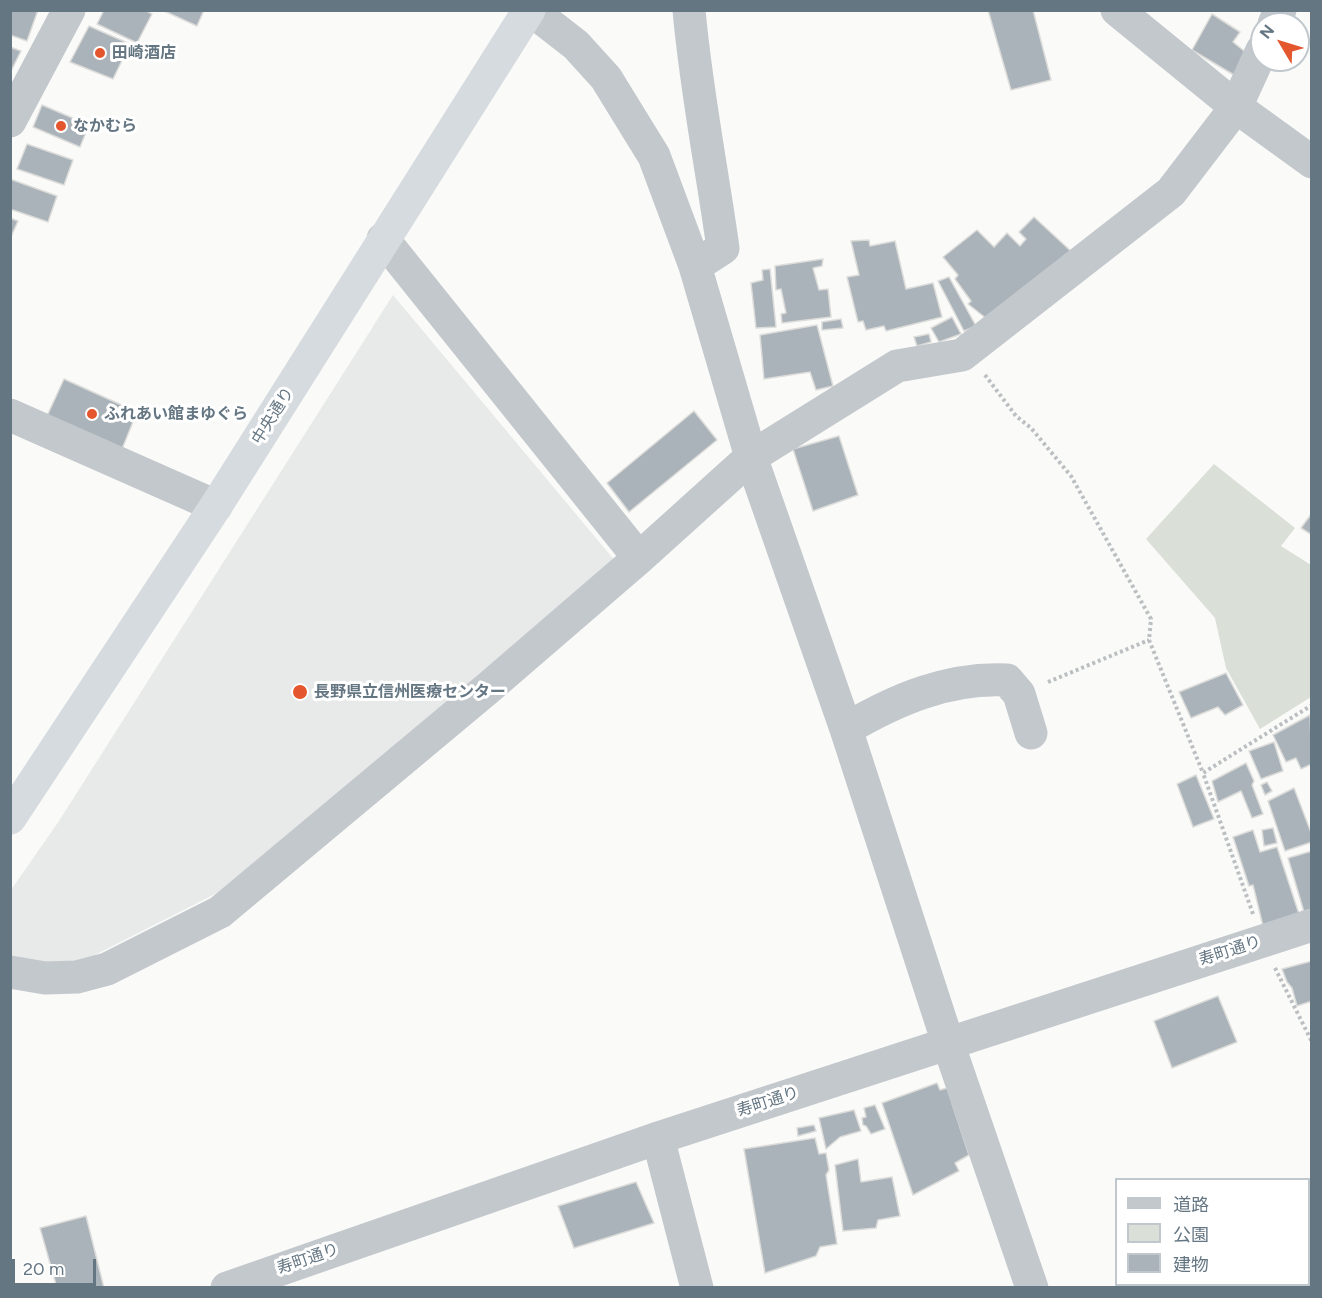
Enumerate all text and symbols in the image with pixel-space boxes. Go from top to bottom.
north arrow [1250,12,1310,72]
text: N [1256,21,1278,43]
place label: 田崎酒店 [112,43,176,63]
marker: 田崎酒店 [93,46,107,60]
place label: なかむら [73,116,137,136]
marker: なかむら [54,119,68,133]
street label: 中央通り [248,384,298,448]
place label: ふれあい館まゆぐら [104,404,248,424]
marker: ふれあい館まゆぐら [85,407,99,421]
place label: 長野県立信州医療センター [314,682,506,702]
marker: 長野県立信州医療センター [291,683,309,701]
street label: 寿町通り [1197,932,1263,970]
street label: 寿町通り [735,1083,801,1121]
legend [1115,1178,1310,1286]
text: 道路 [1173,1194,1209,1216]
text: 公園 [1173,1224,1209,1246]
street label: 寿町通り [275,1240,341,1278]
scale bar [15,1247,99,1285]
text: 建物 [1173,1254,1209,1276]
text: 20 m [23,1258,64,1280]

